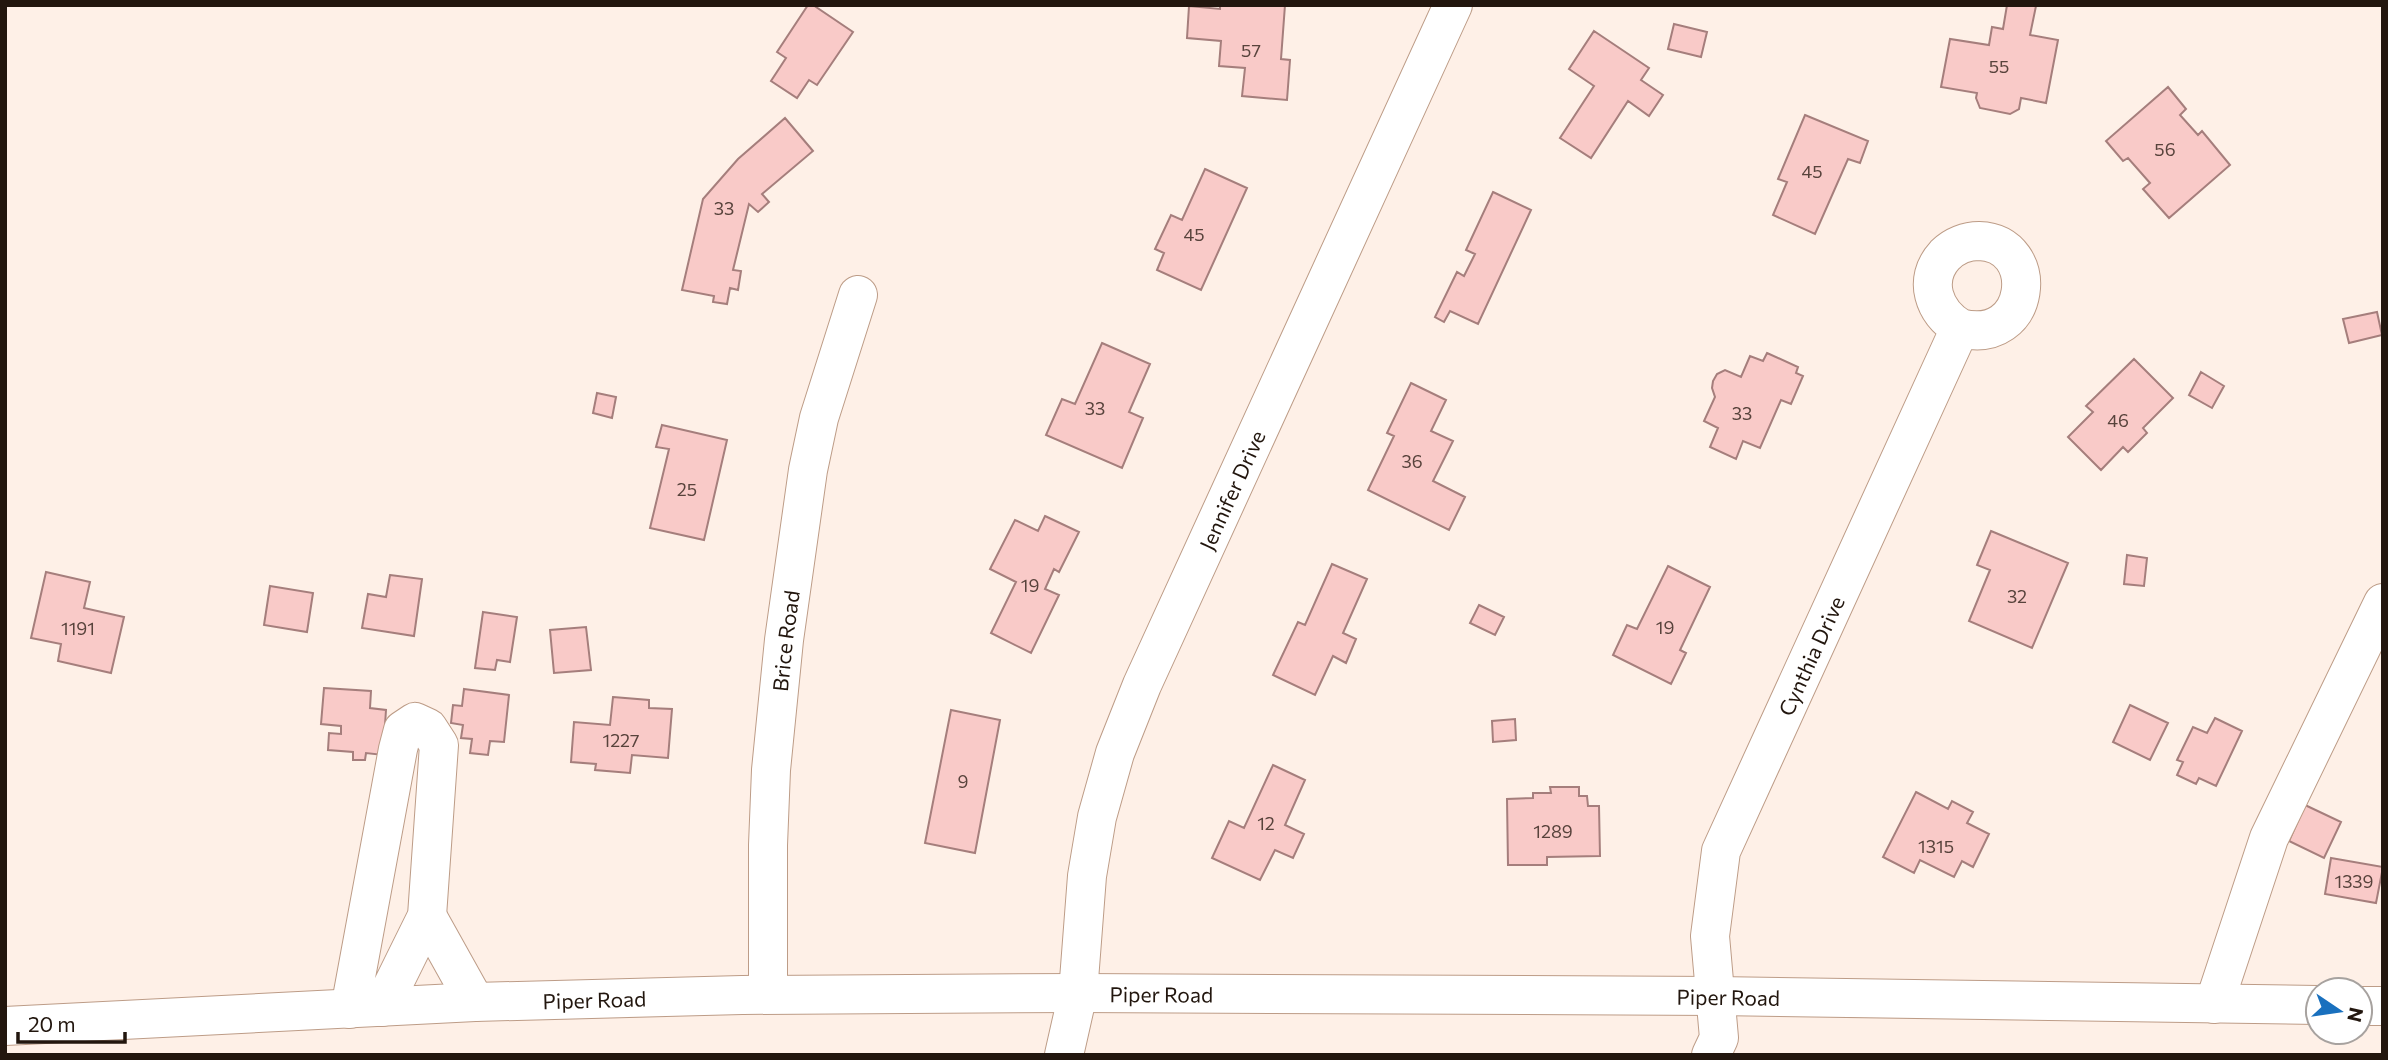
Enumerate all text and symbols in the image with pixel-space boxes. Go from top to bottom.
house number: 57 [1241,39,1261,61]
house number: 55 [1989,55,2009,77]
house number: 56 [2154,138,2176,160]
house number: 45 [1801,160,1823,182]
house number: 33 [714,197,734,219]
house number: 45 [1183,223,1205,245]
house number: 33 [1085,397,1105,419]
house number: 33 [1732,402,1752,424]
house number: 46 [2107,409,2129,431]
street label: Jennifer Drive [1193,426,1269,554]
house number: 36 [1401,450,1423,472]
house number: 25 [677,478,697,500]
house number: 19 [1021,574,1039,596]
house number: 32 [2007,585,2027,607]
street label: Brice Road [766,588,803,693]
street label: Cynthia Drive [1772,592,1849,719]
house number: 19 [1656,616,1674,638]
house number: 1191 [61,617,95,639]
house number: 1227 [602,729,640,751]
house number: 9 [958,770,968,792]
house number: 12 [1257,812,1275,834]
house number: 1289 [1533,820,1573,842]
house number: 1315 [1918,835,1954,857]
house number: 1339 [2334,870,2374,892]
north arrow [2304,976,2374,1046]
street label: Piper Road [1109,981,1213,1006]
street label: Piper Road [1676,983,1780,1009]
street label: Piper Road [542,985,646,1013]
scale bar [18,1000,124,1044]
text: N [2343,1005,2369,1024]
text: 20 m [28,1011,76,1036]

